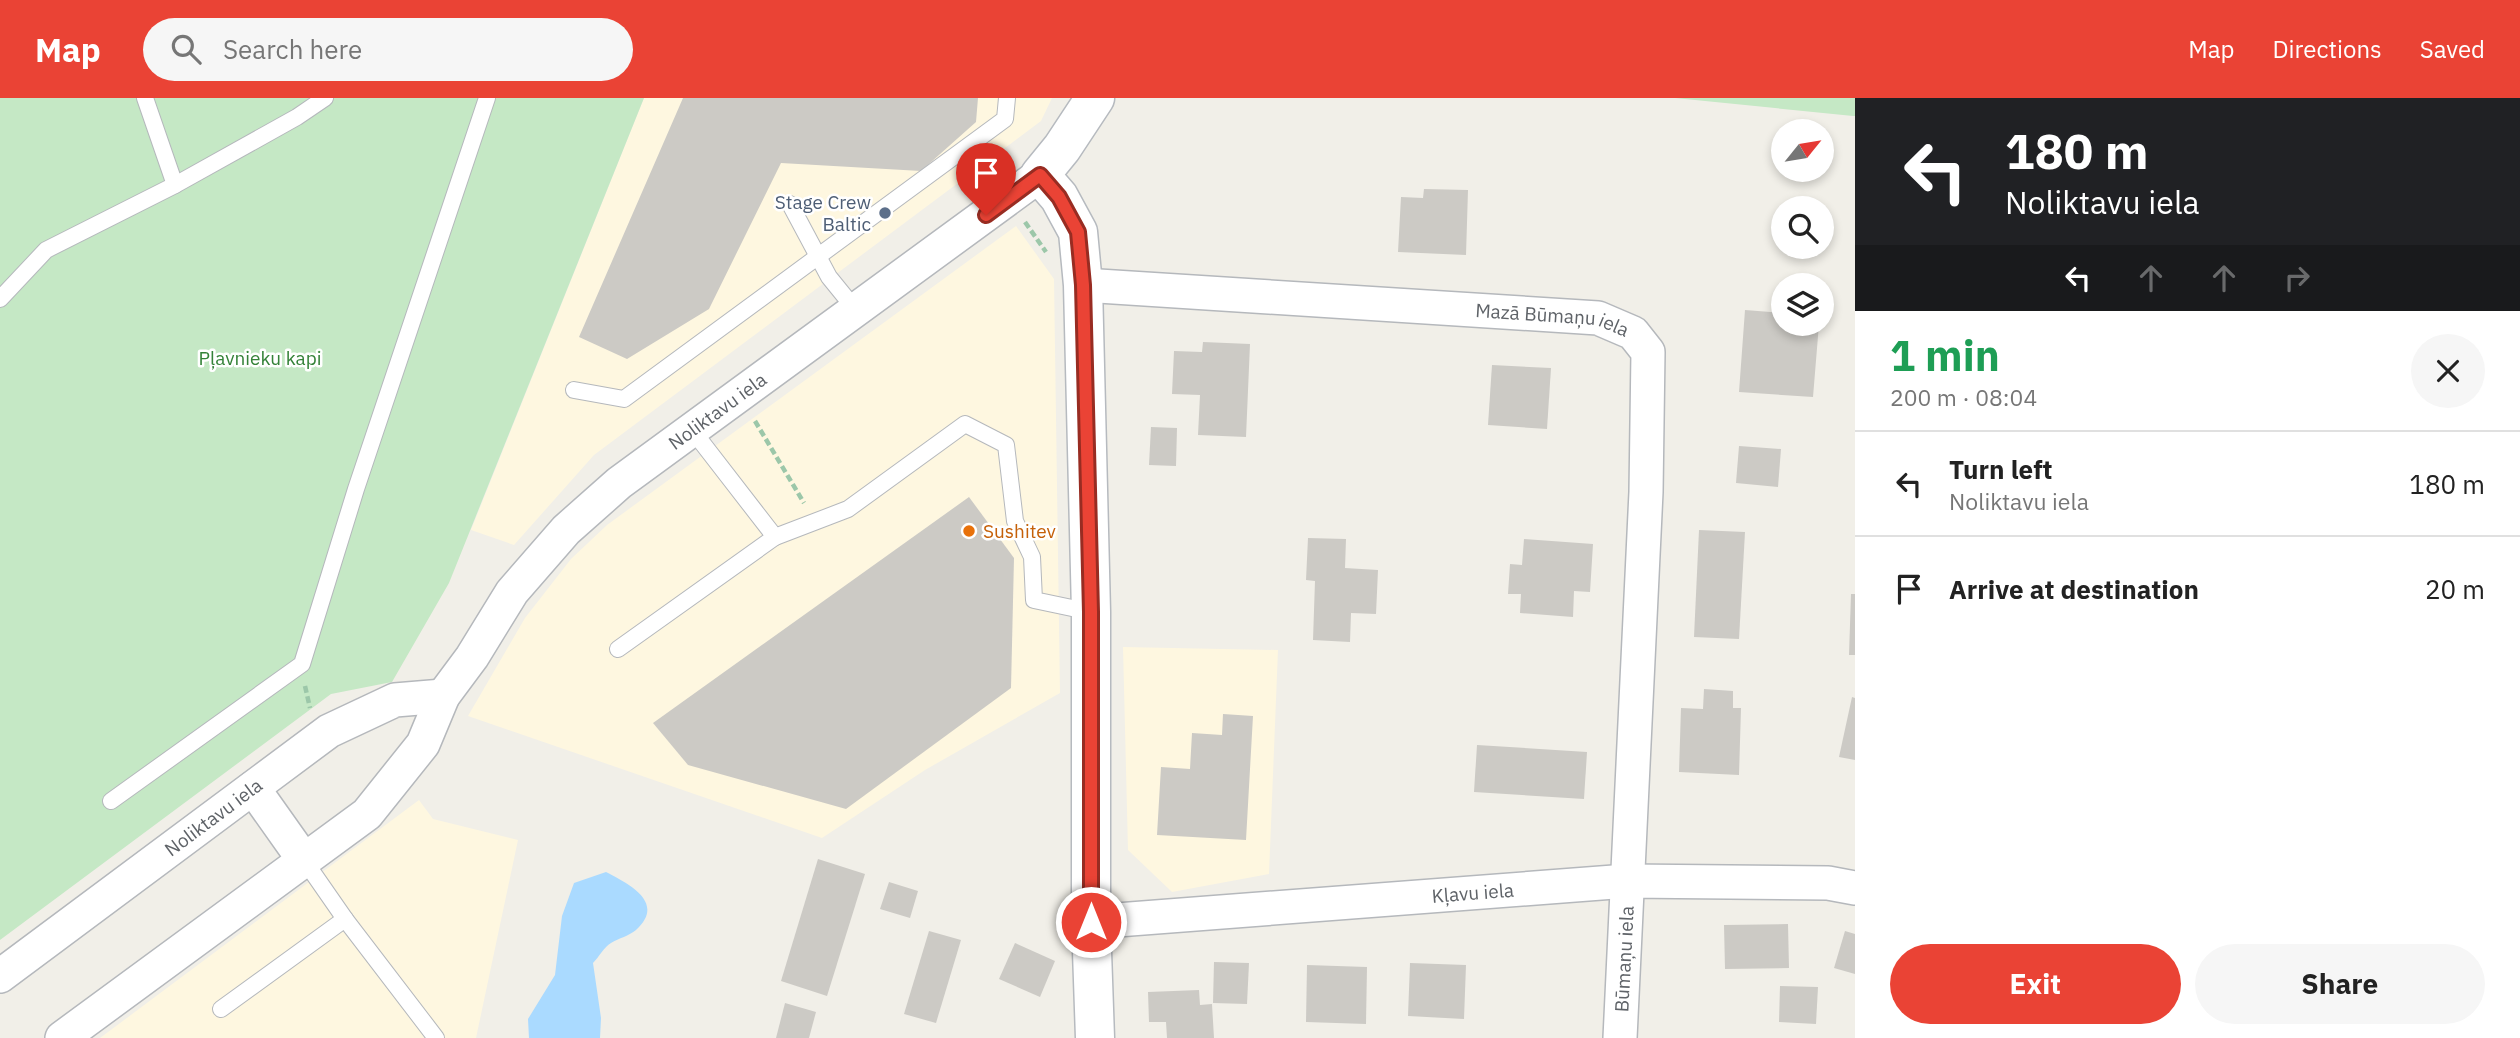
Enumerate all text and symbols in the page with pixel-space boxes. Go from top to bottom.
search box [143,18,633,81]
text: Map [35,28,101,71]
icon: search [167,30,205,68]
text: Search here [223,32,362,66]
text: Map [2188,33,2234,65]
text: Directions [2272,33,2382,65]
text: Saved [2420,33,2485,65]
north arrow [1771,119,1834,182]
map controls [1771,119,1834,336]
text: 180 m [2005,119,2149,182]
icon: left [1890,126,1981,217]
pin [956,143,1016,215]
icon: arrive [967,154,1005,192]
text: Noliktavu iela [2005,181,2200,223]
place label: Stage Crew Baltic [775,190,871,236]
button: search [1771,196,1834,259]
marker: Stage Crew Baltic [877,205,893,221]
icon: left [2059,259,2097,297]
icon: ahead [2132,259,2170,297]
icon: ahead [2205,259,2243,297]
icon: right [2278,259,2316,297]
button: layers [1771,273,1834,336]
street label: Mazā Būmaņu iela [1475,298,1633,342]
text: 1 min [1890,328,2000,383]
button: close [2411,334,2485,408]
park label: Pļavnieku kapi [199,346,321,370]
street label: Noliktavu iela [664,367,771,455]
text: 200 m · 08:04 [1890,382,2037,412]
text: Turn left [1949,452,2052,486]
icon: left [1890,465,1928,503]
text: 180 m [2409,467,2485,501]
text: Noliktavu iela [1949,486,2089,516]
place label: Sushitev [983,519,1056,543]
marker: Sushitev [961,523,977,539]
icon: arrive [1890,570,1928,608]
text: Arrive at destination [1949,572,2199,606]
text: 20 m [2425,572,2485,606]
street label: Noliktavu iela [160,773,267,861]
street label: Kļavu iela [1431,878,1515,908]
position arrow [1054,885,1128,959]
street label: Būmaņu iela [1609,905,1639,1013]
button: Exit [1890,944,2181,1024]
button: Share [2195,944,2485,1024]

